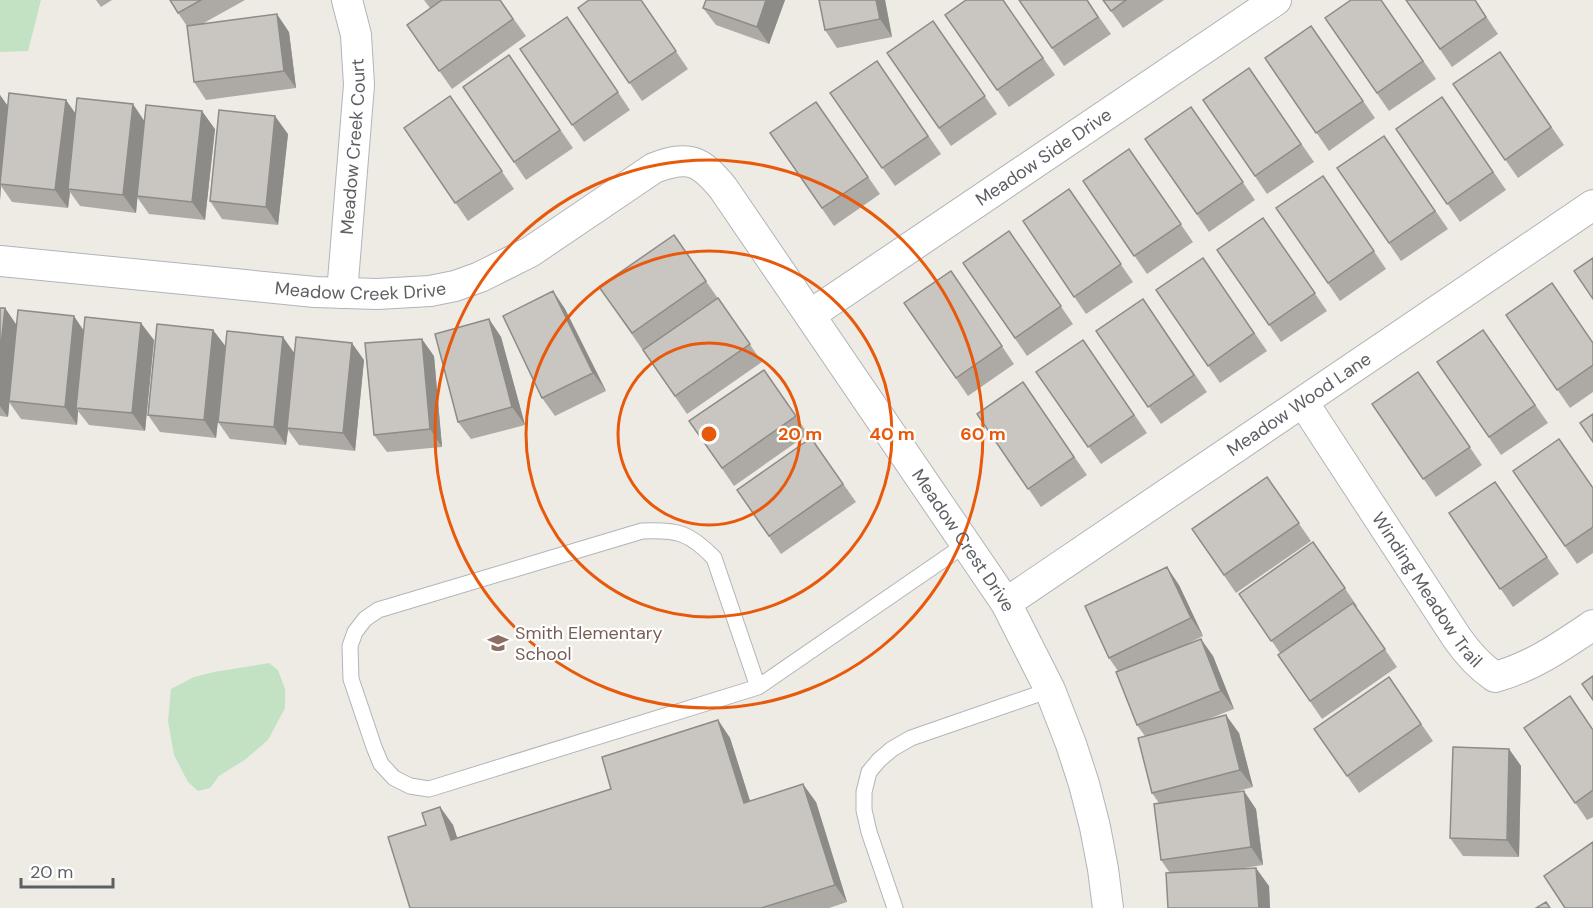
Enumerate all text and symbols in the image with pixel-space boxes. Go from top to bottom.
street label: Meadow Creek Court [335,58,371,235]
street label: Meadow Side Drive [971,103,1116,212]
street label: Meadow Creek Drive [274,276,448,306]
street label: Meadow Wood Lane [1222,347,1376,462]
text: 20 m [778,422,822,446]
text: 40 m [869,422,915,446]
text: 60 m [960,422,1006,446]
centre of rings [699,424,719,444]
street label: Meadow Crest Drive [906,464,1021,616]
street label: Winding Meadow Trail [1366,508,1487,673]
place label: Smith Elementary School [515,621,663,666]
school or university icon: Smith Elementary School [486,631,510,655]
scale bar [21,851,112,889]
text: 20 m [30,860,73,884]

